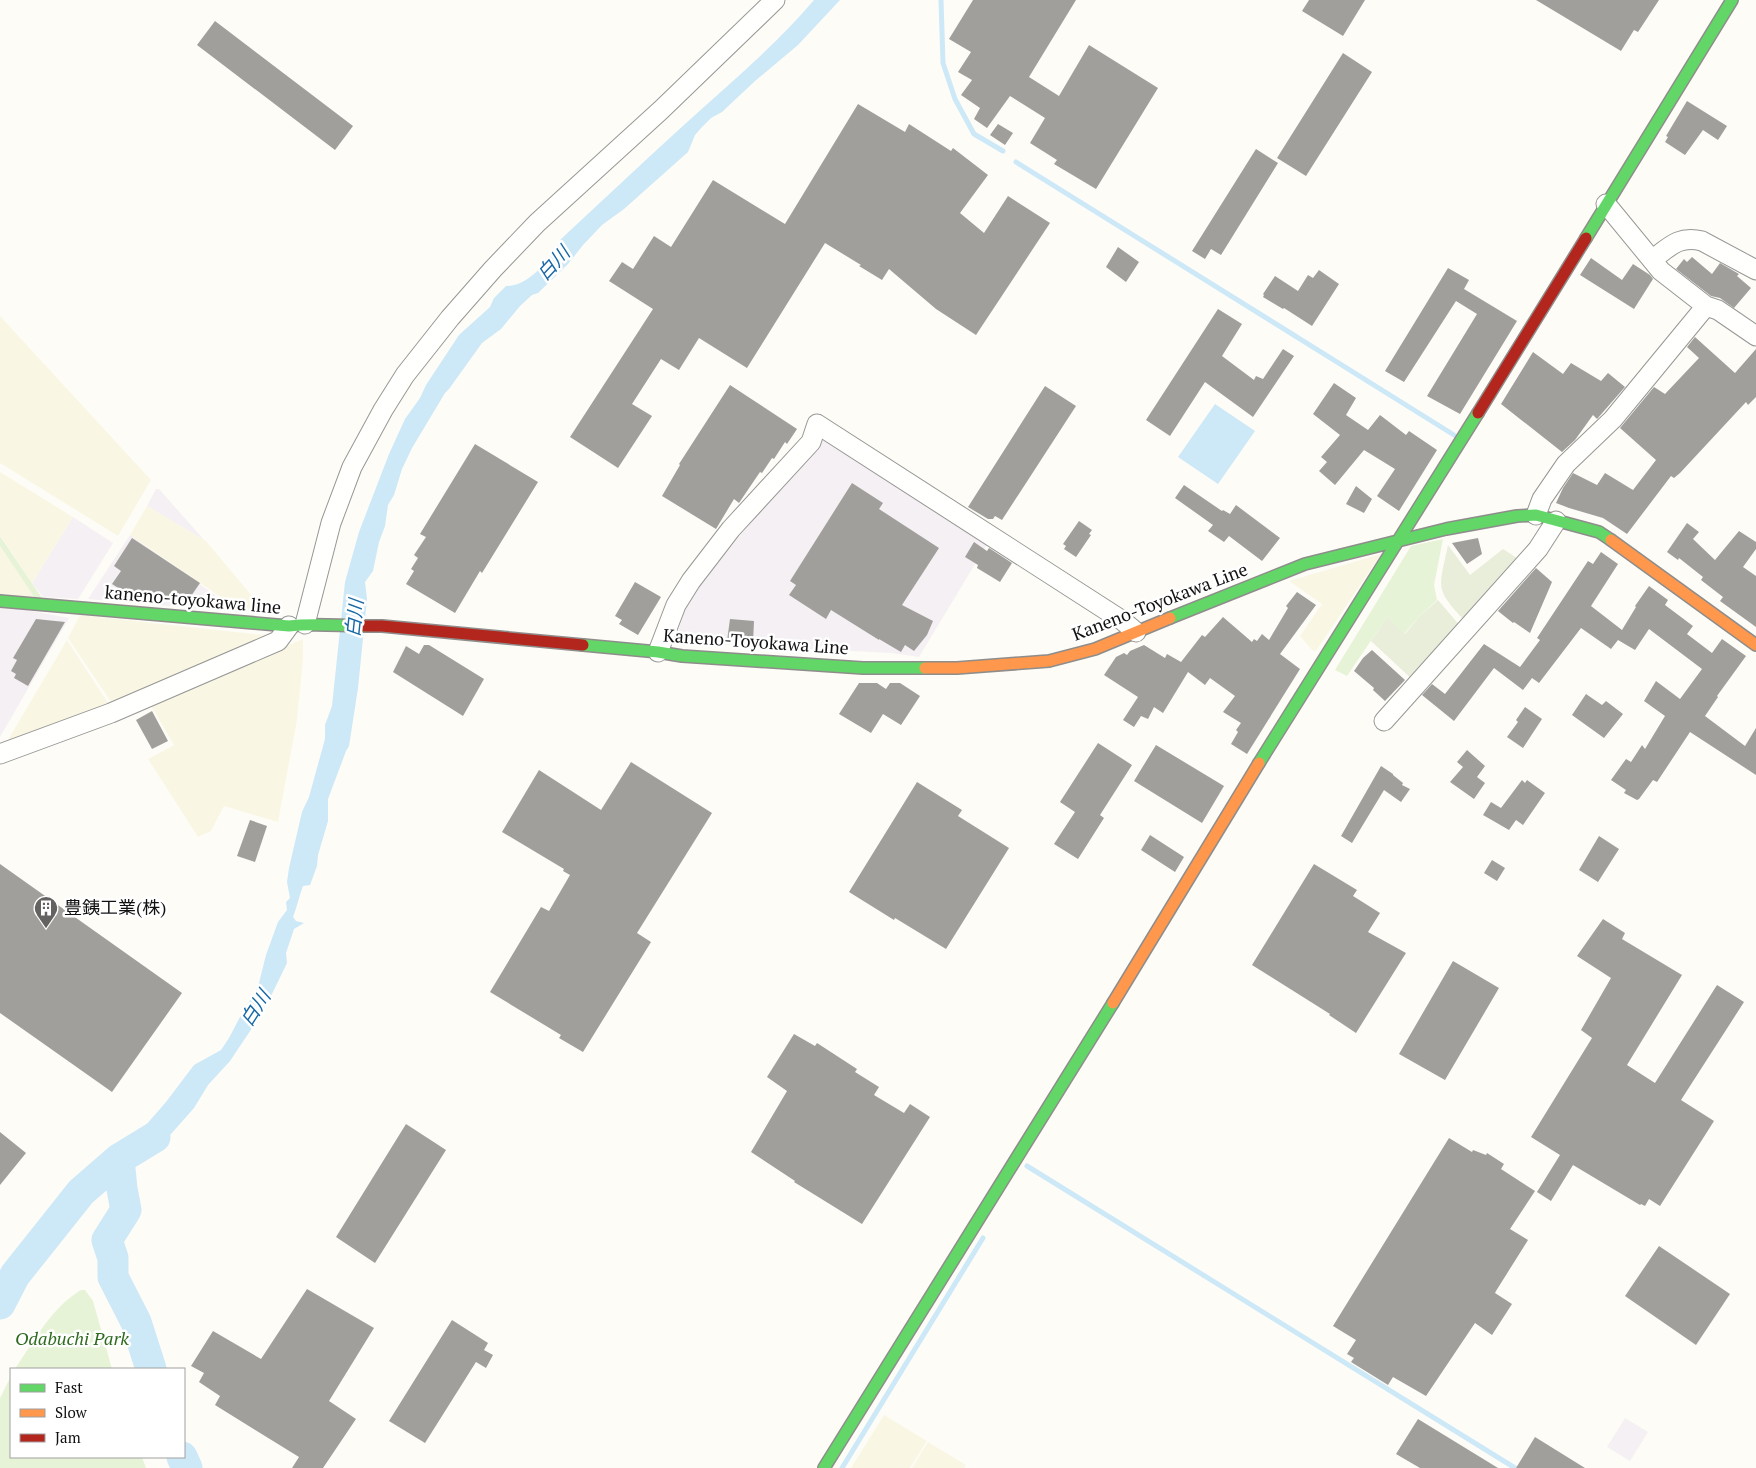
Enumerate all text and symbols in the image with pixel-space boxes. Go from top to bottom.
water label: 白川 [531,239,576,285]
street label: Kaneno-Toyokawa Line [1069,557,1251,646]
street label: kaneno-toyokawa line [104,579,282,619]
water label: 白川 [339,596,368,638]
street label: Kaneno-Toyokawa Line [662,623,850,659]
building icon: 豊銕工業(株) [33,895,59,929]
place label: 豊銕工業(株) [64,895,166,919]
water label: 白川 [234,983,276,1030]
park label: Odabuchi Park [15,1326,129,1350]
legend [10,1368,185,1458]
text: Fast [55,1377,83,1397]
text: Slow [55,1402,88,1422]
text: Jam [55,1427,81,1447]

